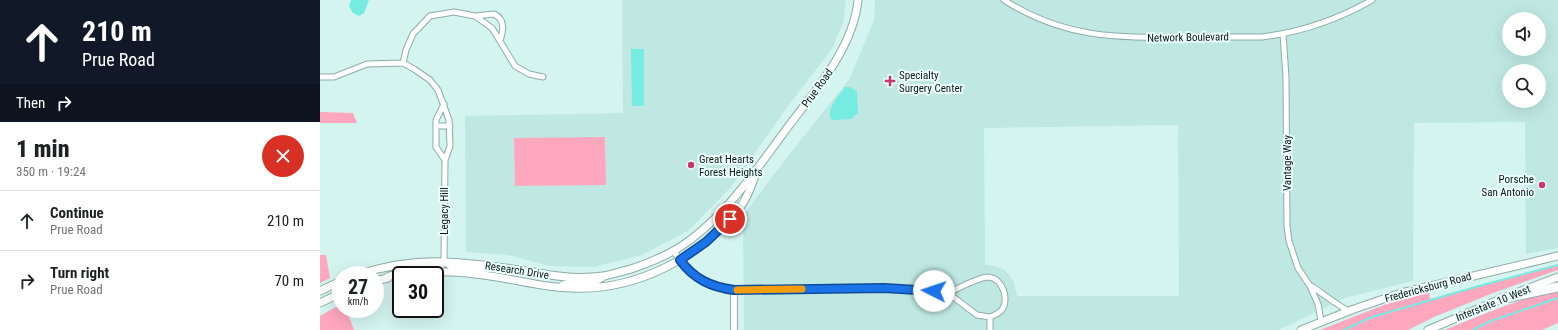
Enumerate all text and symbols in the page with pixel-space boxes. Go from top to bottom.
map controls [1502,12,1546,108]
button: sound [1502,12,1546,56]
text: 210 m [82,15,152,48]
icon: ahead [16,16,68,68]
street label: Network Boulevard [1147,30,1229,45]
text: Prue Road [82,49,155,70]
button: search [1502,64,1546,108]
street label: Prue Road [799,66,836,110]
place label: Specialty Surgery Center [899,69,964,95]
marker: Specialty Surgery Center [884,75,896,87]
icon: right [53,92,75,114]
text: Then [16,94,45,112]
text: 1 min [16,135,70,163]
button: close [262,135,304,177]
street label: Vantage Way [1281,135,1294,191]
place label: Great Hearts Forest Heights [699,153,762,179]
marker: Great Hearts Forest Heights [686,160,696,170]
text: 350 m · 19:24 [16,164,86,179]
place label: Porsche San Antonio [1481,173,1534,199]
marker: Porsche San Antonio [1537,180,1547,190]
street label: Legacy Hill [438,187,451,235]
pin [713,202,747,236]
text: Continue [50,204,104,222]
icon: arrive [719,208,741,230]
icon: ahead [16,210,38,232]
text: 210 m [267,212,304,230]
text: Prue Road [50,222,103,237]
street label: Research Drive [484,259,550,282]
text: Turn right [50,264,109,282]
speed limit sign: 30 [392,266,444,318]
icon: right [16,270,38,292]
position arrow [913,270,955,312]
street label: Fredericksburg Road [1383,270,1473,305]
text: 70 m [274,272,304,290]
text: 27 [348,275,368,299]
text: Prue Road [50,282,103,297]
street label: Interstate 10 West [1454,283,1532,324]
text: km/h [348,296,368,307]

